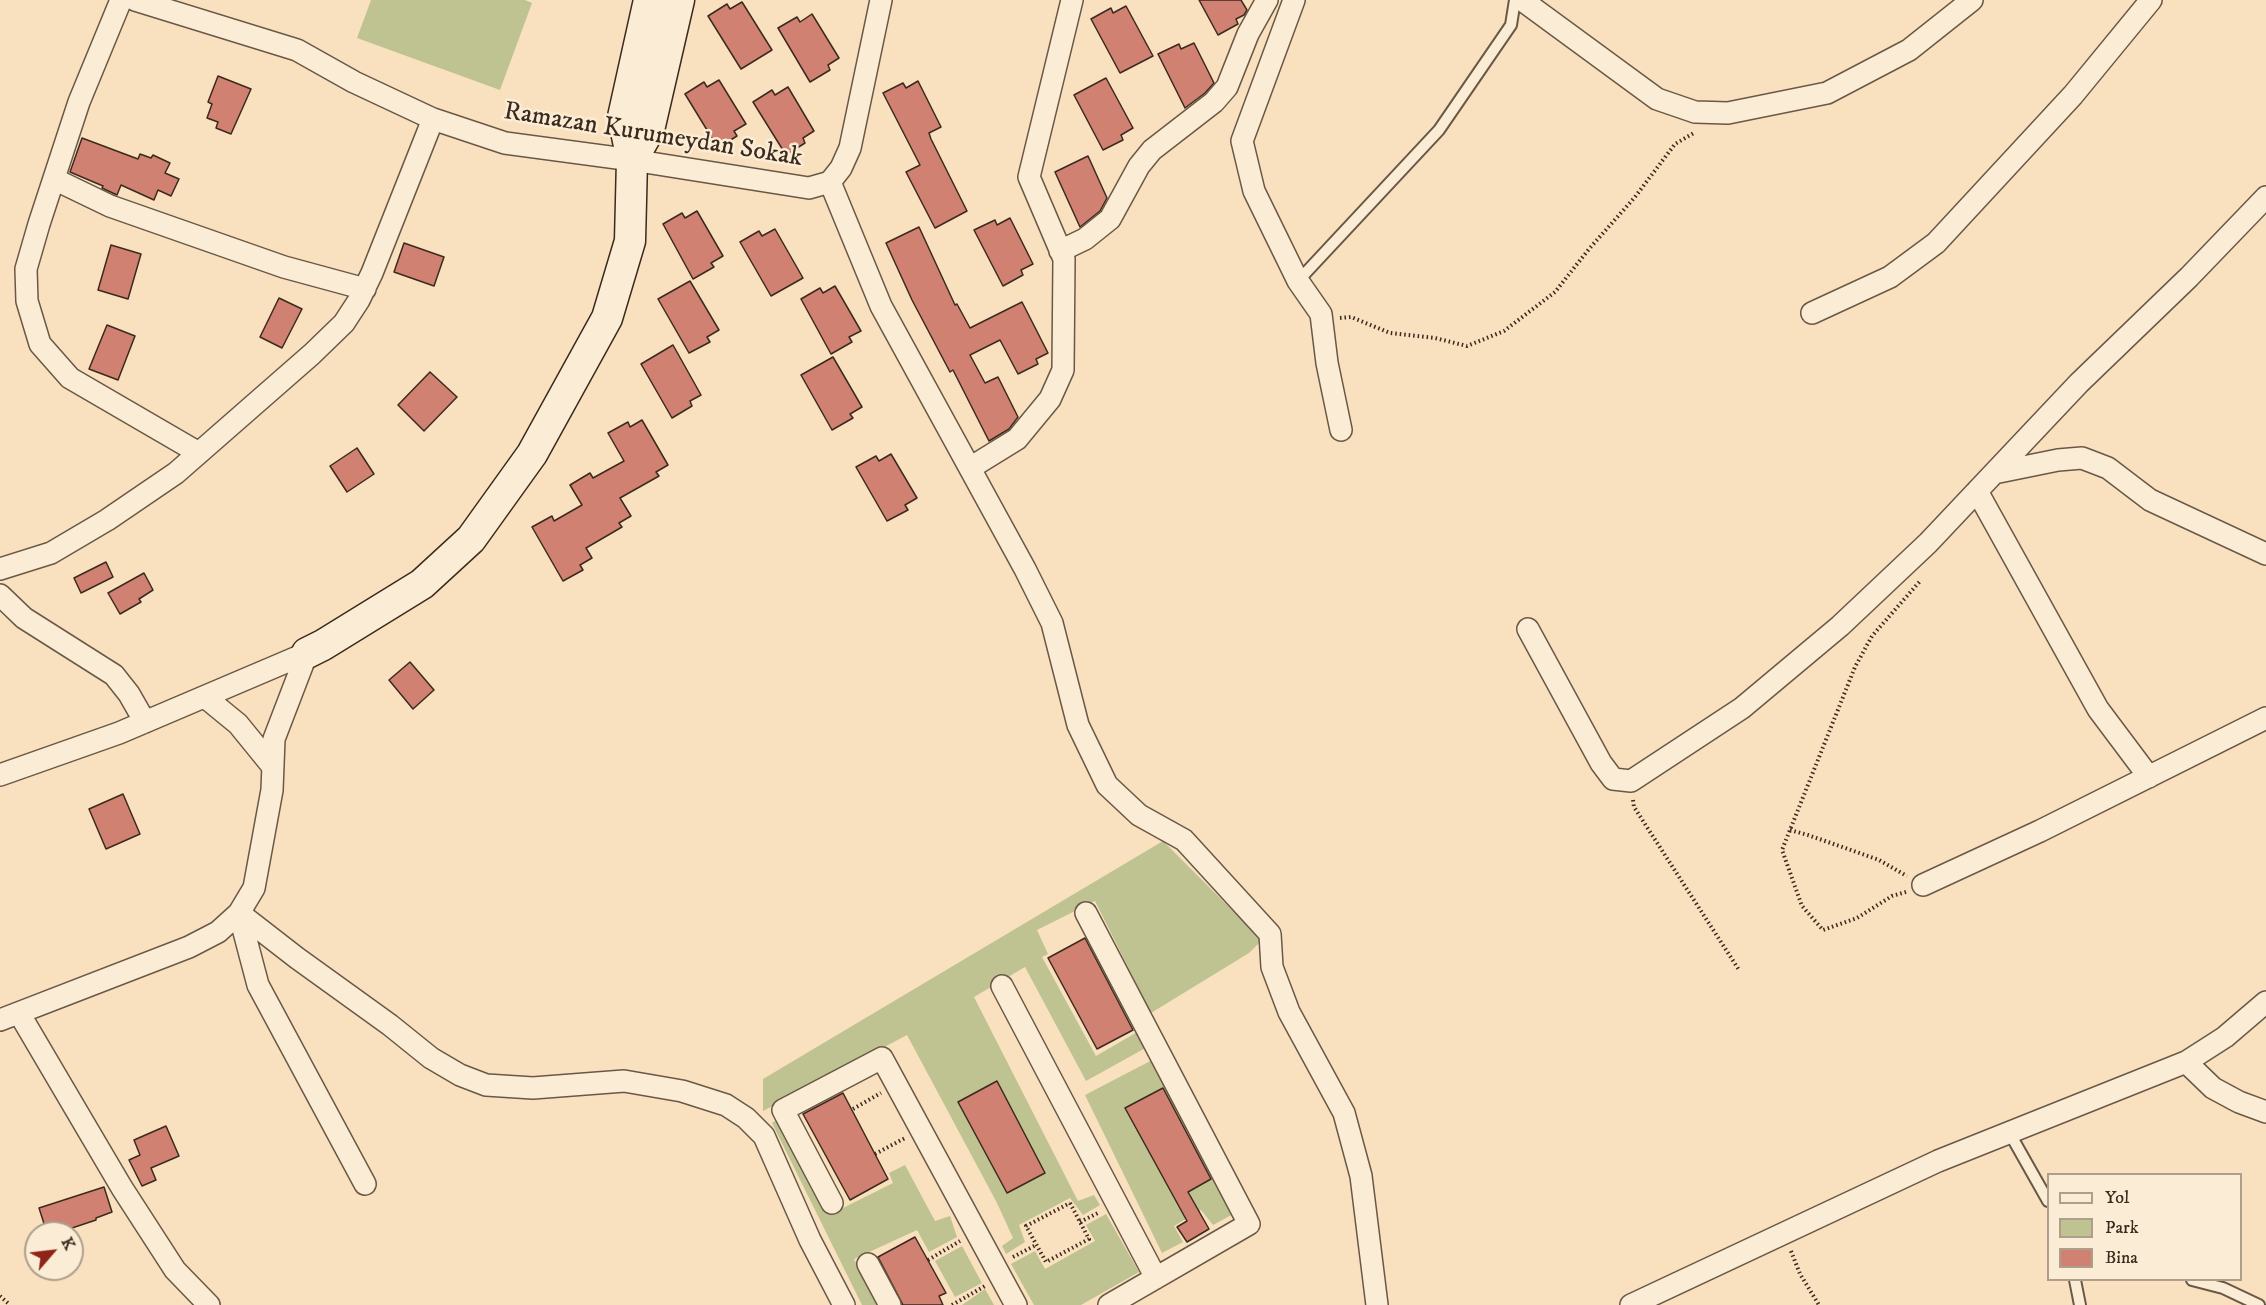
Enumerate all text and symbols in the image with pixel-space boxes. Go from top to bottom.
street label: Ramazan Kurumeydan Sokak [502,97,804,175]
legend [2047,1173,2242,1281]
text: Yol [2105,1187,2129,1209]
text: Park [2105,1217,2139,1239]
north arrow [24,1221,84,1281]
text: K [57,1234,80,1253]
text: Bina [2105,1247,2138,1269]

